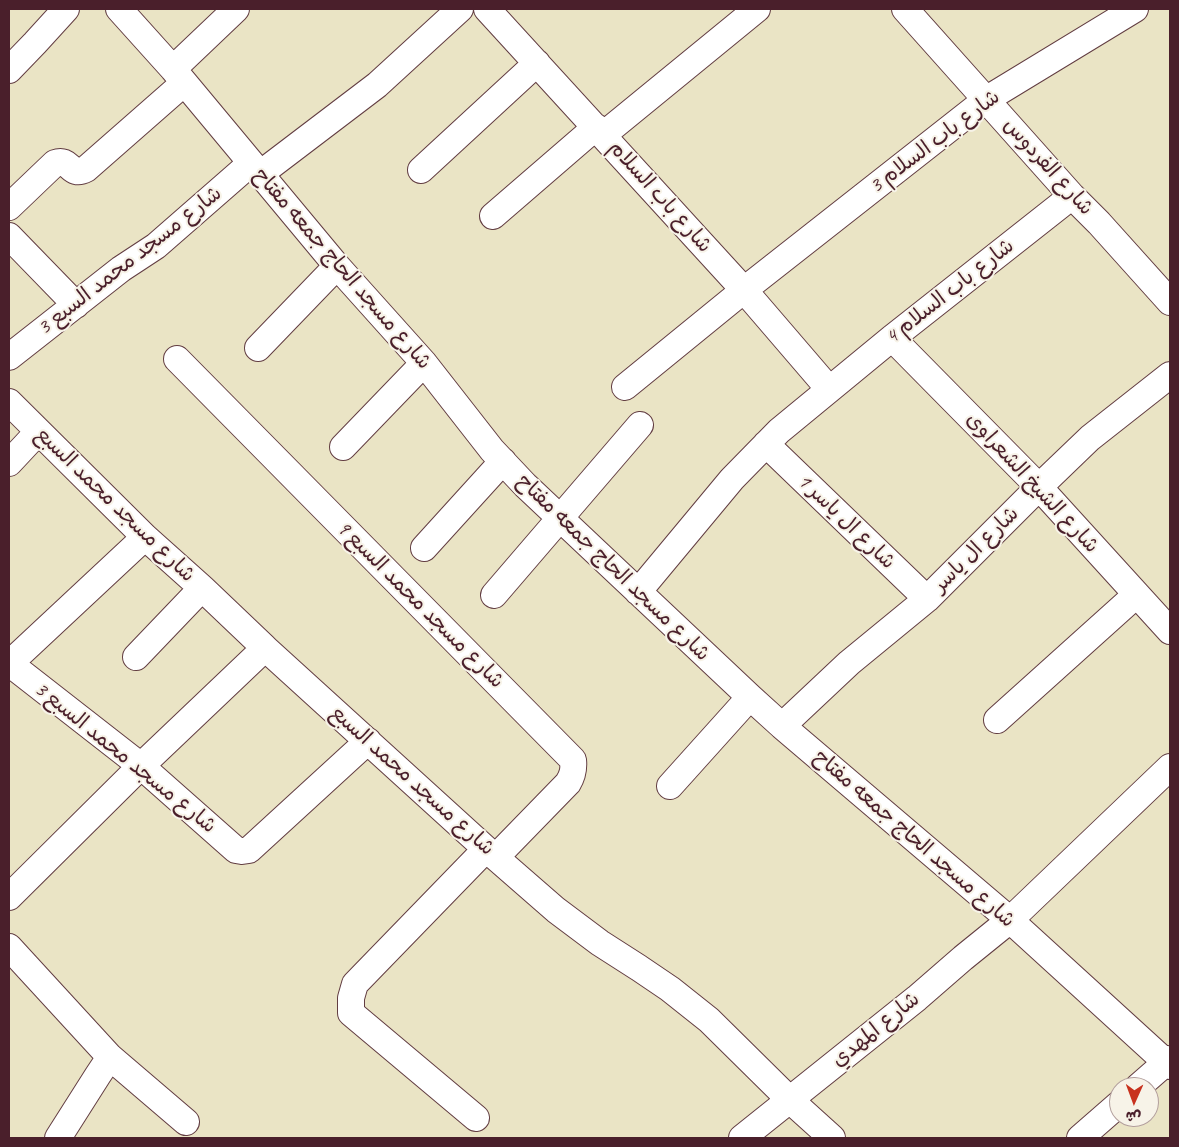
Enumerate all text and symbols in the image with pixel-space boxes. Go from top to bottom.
street label: شارع باب السلام 3 [865,85,1005,199]
street label: شارع الفردوس [998,113,1098,221]
street label: شارع باب السلام [603,136,717,258]
street label: شارع مسجد الحاج جمعه مفتاح [248,163,436,375]
street label: شارع مسجد محمد السبع 3 [33,181,227,341]
street label: شارع باب السلام 4 [881,234,1019,350]
street label: شارع الشيخ الشعراوى [960,407,1104,559]
street label: شارع مسجد محمد السبع [30,422,200,588]
street label: شارع مسجد الحاج جمعه مفتاح [511,469,715,667]
street label: شارع ال ياسر 1 [792,469,900,575]
street label: شارع ال ياسر [928,502,1024,598]
street label: شارع مسجد محمد السبع 9 [331,516,509,694]
street label: شارع مسجد محمد السبع 3 [29,677,221,839]
street label: شارع مسجد محمد السبع [325,701,499,861]
street label: شارع مسجد الحاج جمعه مفتاح [808,745,1020,933]
street label: شارع المهدي [827,987,925,1073]
north arrow [1109,1077,1159,1127]
text: ش [1125,1108,1141,1125]

